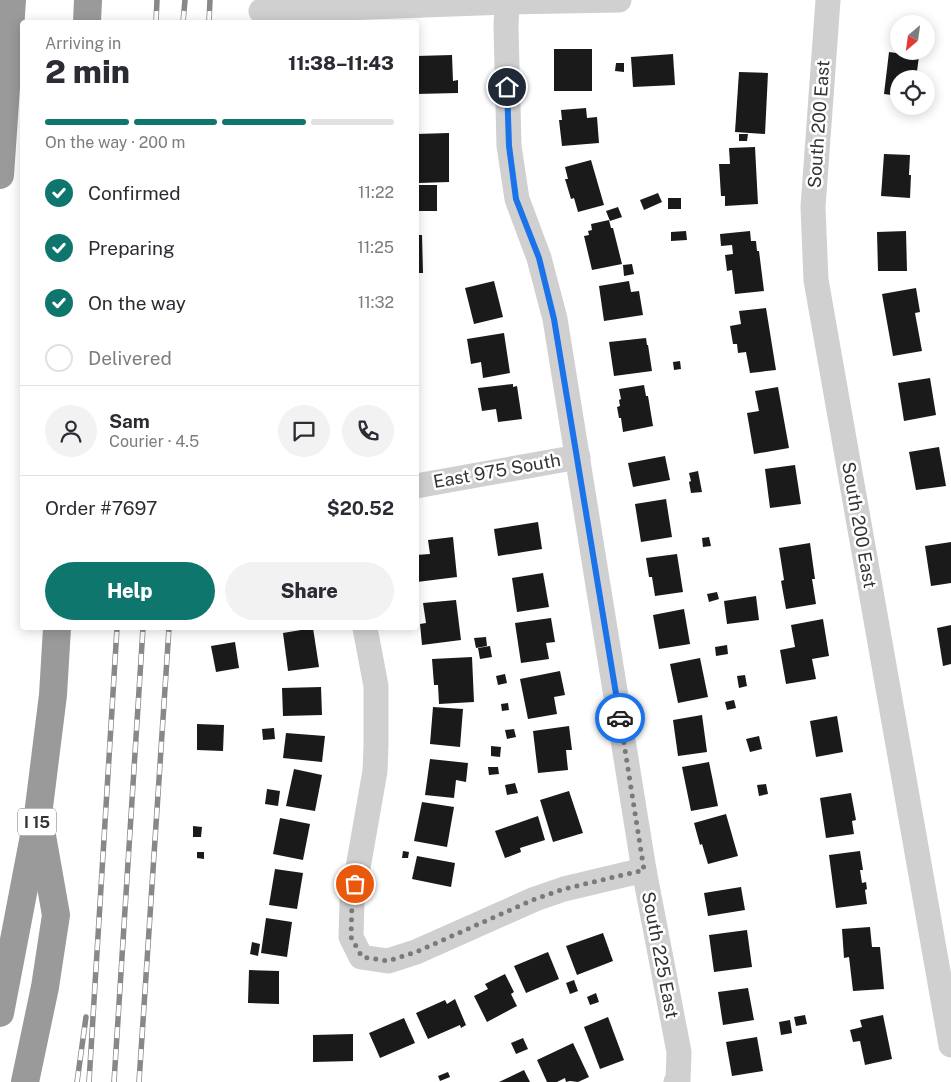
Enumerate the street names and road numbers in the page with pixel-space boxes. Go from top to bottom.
street label: South 200 East [804,59,833,189]
street label: East 975 South [432,449,562,492]
street label: South 200 East [838,460,881,590]
road number: I 15 [18,809,56,836]
street label: South 225 East [638,890,683,1020]

